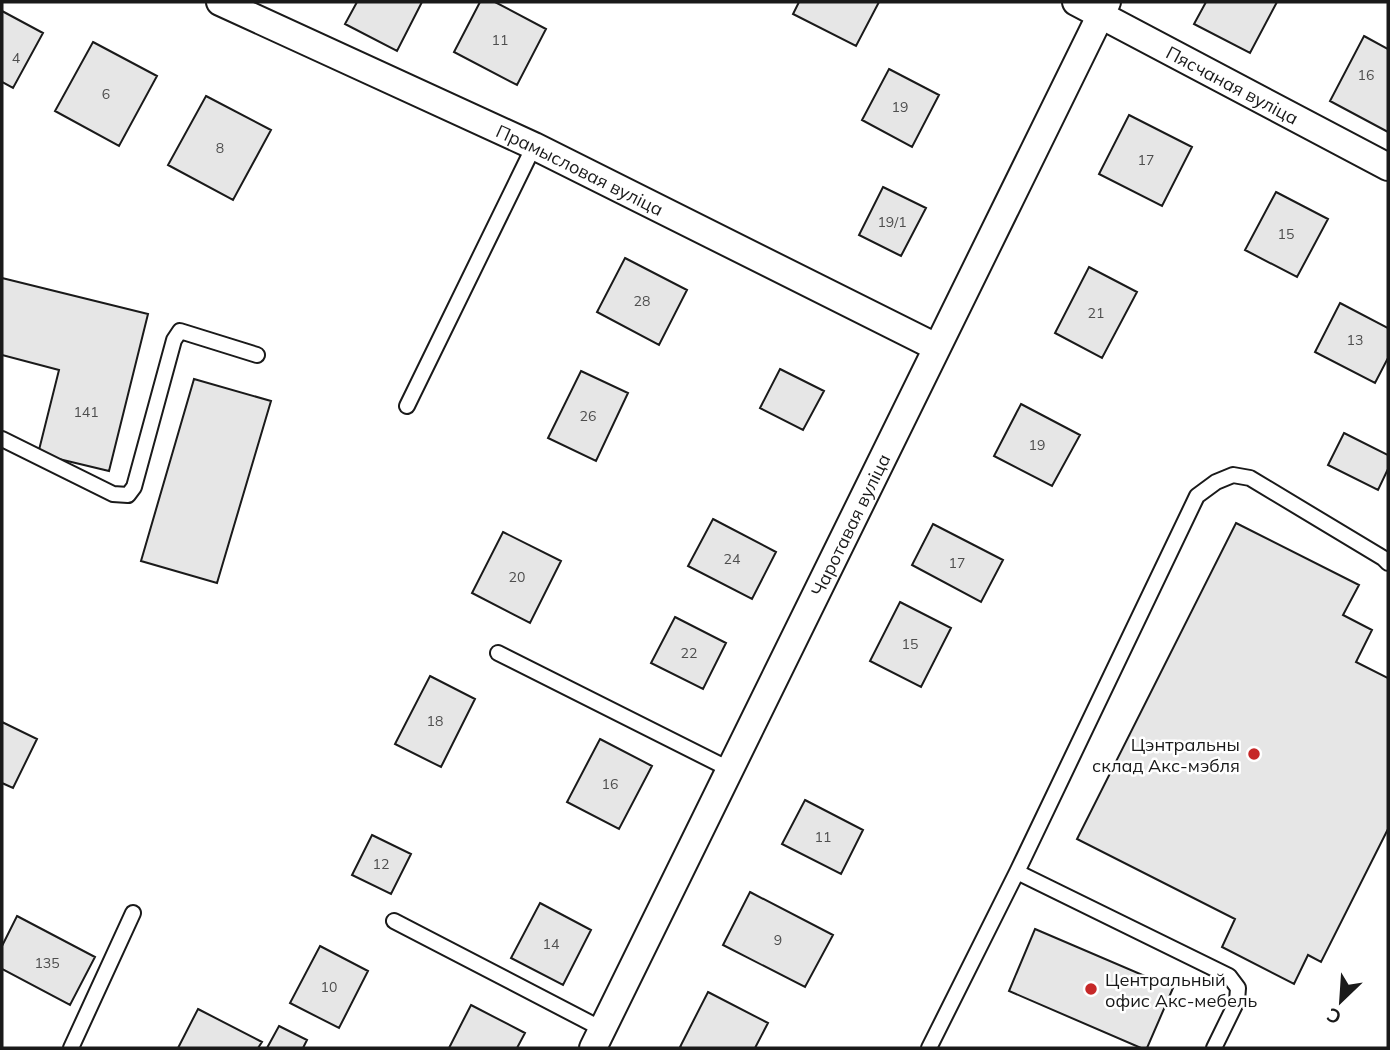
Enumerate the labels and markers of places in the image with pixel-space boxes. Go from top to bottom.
place label: Цэнтральны склад Акс-мэбля [1092,733,1240,777]
marker: Цэнтральны склад Акс-мэбля [1246,746,1262,762]
place label: Центральный офис Акс-мебель [1105,968,1257,1012]
marker: Центральный офис Акс-мебель [1083,981,1099,997]

